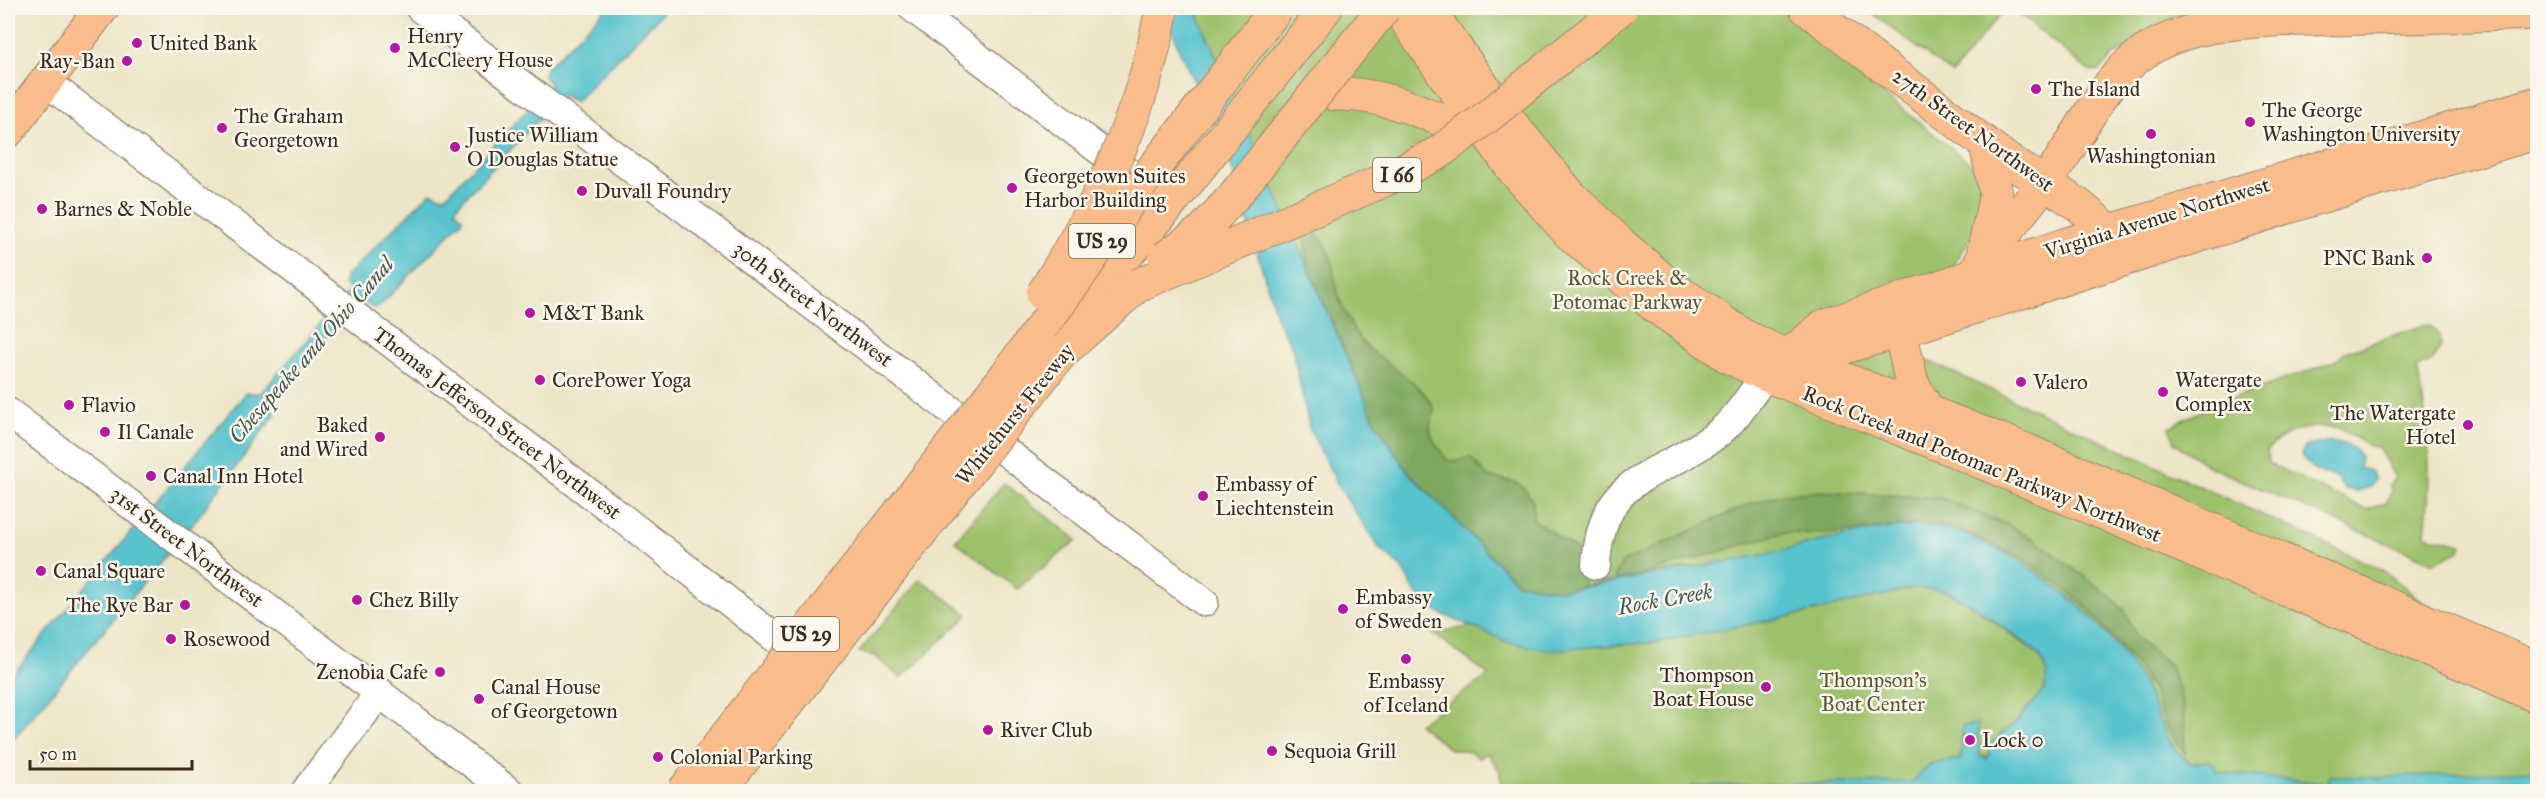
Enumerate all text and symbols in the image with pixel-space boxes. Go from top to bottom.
place label: Henry McCleery House [407,23,553,73]
place label: United Bank [149,30,257,56]
marker: United Bank [130,36,144,50]
marker: Henry McCleery House [388,41,402,55]
place label: Ray-Ban [39,48,115,74]
marker: Ray-Ban [120,54,134,68]
street label: 27th Street Northwest [1887,63,2059,198]
place label: The Island [2048,76,2141,102]
marker: The Island [2029,82,2043,96]
place label: The George Washington University [2262,97,2461,147]
place label: The Graham Georgetown [234,103,344,153]
marker: The George Washington University [2243,115,2257,129]
marker: The Graham Georgetown [215,121,229,135]
place label: Justice William O Douglas Statue [465,122,619,172]
marker: Washingtonian [2144,127,2158,141]
marker: Justice William O Douglas Statue [448,140,462,154]
place label: Washingtonian [2086,143,2216,169]
road number: I 66 [1373,158,1421,192]
place label: Georgetown Suites Harbor Building [1024,163,1186,213]
street label: Virginia Avenue Northwest [2040,171,2273,265]
place label: Duvall Foundry [594,178,732,204]
marker: Georgetown Suites Harbor Building [1005,181,1019,195]
marker: Duvall Foundry [575,184,589,198]
place label: Barnes & Noble [54,196,192,222]
marker: Barnes & Noble [35,202,49,216]
road number: US 29 [1069,224,1135,258]
street label: 30th Street Northwest [728,235,898,373]
place label: PNC Bank [2323,245,2415,271]
water label: Chesapeake and Ohio Canal [223,250,401,449]
marker: PNC Bank [2420,251,2434,265]
park label: Rock Creek & Potomac Parkway [1552,265,1703,315]
place label: M&T Bank [542,300,644,326]
marker: M&T Bank [523,306,537,320]
street label: Thomas Jefferson Street Northwest [368,321,627,525]
street label: Whitehurst Freeway [950,337,1081,490]
place label: CorePower Yoga [552,367,692,393]
place label: Watergate Complex [2175,367,2262,417]
place label: Valero [2032,369,2088,395]
marker: CorePower Yoga [533,373,547,387]
marker: Valero [2014,375,2028,389]
street label: Rock Creek and Potomac Parkway Northwest [1799,380,2166,548]
marker: Watergate Complex [2156,385,2170,399]
place label: Flavio [81,392,136,418]
marker: Flavio [62,398,76,412]
place label: The Watergate Hotel [2330,400,2456,450]
place label: Baked and Wired [280,412,368,462]
marker: The Watergate Hotel [2461,418,2475,432]
place label: Il Canale [117,419,194,445]
marker: Il Canale [98,425,112,439]
marker: Baked and Wired [373,430,387,444]
place label: Canal Inn Hotel [163,463,304,489]
marker: Canal Inn Hotel [144,469,158,483]
place label: Embassy of Liechtenstein [1215,471,1334,521]
street label: 31st Street Northwest [105,481,269,613]
marker: Embassy of Liechtenstein [1196,489,1210,503]
place label: Canal Square [53,558,166,584]
marker: Canal Square [34,564,48,578]
water label: Rock Creek [1615,577,1715,621]
place label: Embassy of Sweden [1355,584,1442,634]
place label: Chez Billy [369,587,459,613]
place label: The Rye Bar [66,592,173,618]
marker: Chez Billy [350,593,364,607]
marker: The Rye Bar [178,598,192,612]
marker: Embassy of Sweden [1336,602,1350,616]
road number: US 29 [773,617,839,651]
place label: Rosewood [183,626,271,652]
marker: Rosewood [164,632,178,646]
marker: Embassy of Iceland [1399,652,1413,666]
place label: Zenobia Cafe [316,659,428,685]
place label: Thompson Boat House [1652,662,1754,712]
marker: Zenobia Cafe [433,665,447,679]
park label: Thompson's Boat Center [1819,667,1927,717]
place label: Embassy of Iceland [1364,668,1449,718]
place label: Canal House of Georgetown [491,674,618,724]
marker: Thompson Boat House [1759,680,1773,694]
marker: Canal House of Georgetown [472,692,486,706]
place label: River Club [1000,717,1093,743]
marker: River Club [981,723,995,737]
place label: Lock 0 [1982,727,2044,753]
scale bar [30,733,192,771]
marker: Lock 0 [1963,733,1977,747]
place label: Sequoia Grill [1284,738,1397,764]
text: 50 m [39,743,77,765]
place label: Colonial Parking [670,744,813,770]
marker: Sequoia Grill [1265,744,1279,758]
marker: Colonial Parking [651,750,665,764]

